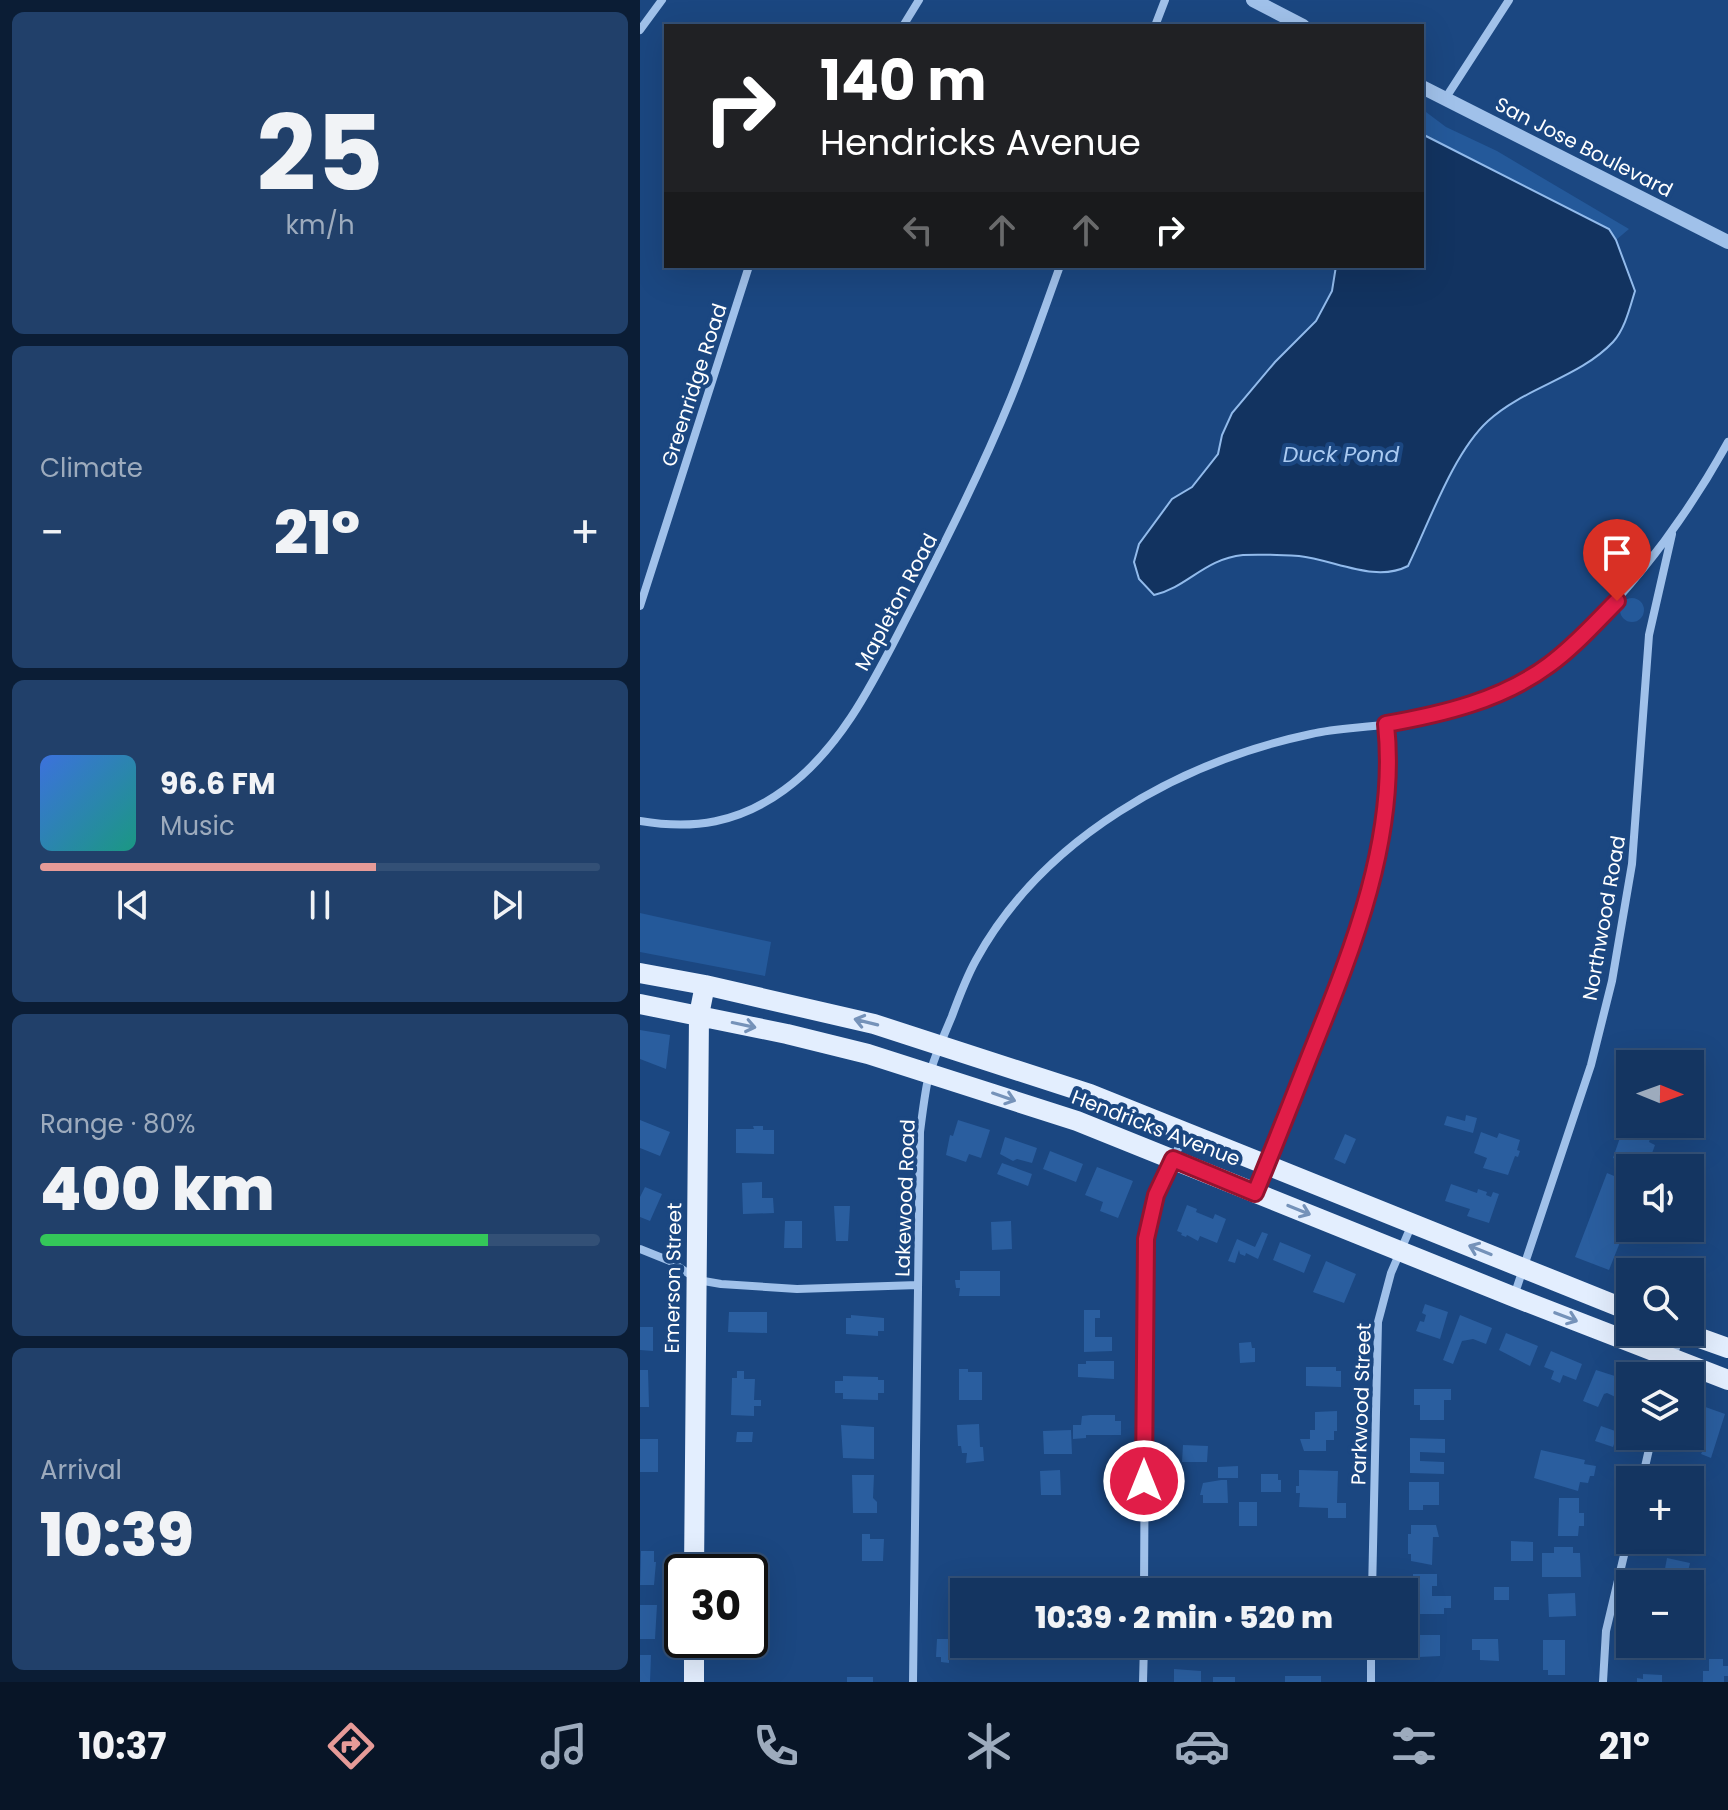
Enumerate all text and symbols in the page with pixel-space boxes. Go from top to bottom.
text: 140 m [820,41,987,120]
icon: right [688,56,792,160]
text: 25 [257,81,383,226]
street label: San Jose Boulevard [1490,90,1678,204]
text: Hendricks Avenue [820,117,1141,168]
text: km/h [285,207,355,243]
icon: left [896,208,940,252]
icon: ahead [980,208,1024,252]
icon: ahead [1064,208,1108,252]
icon: right [1148,208,1192,252]
street label: Greenridge Road [654,300,734,470]
water label: Duck Pond [1283,439,1399,470]
text: Climate [40,450,143,486]
text: 21° [274,491,360,575]
text: − [40,502,64,563]
text: + [570,502,600,563]
pin [1583,519,1651,601]
street label: Mapleton Road [848,528,944,676]
icon: arrive [1595,531,1639,575]
text: 96.6 FM [160,762,275,805]
text: Music [160,808,235,844]
street label: Northwood Road [1576,833,1632,1003]
icon: previous [111,883,155,927]
icon: pause [298,883,342,927]
icon: next [485,883,529,927]
one-way arrow [853,1014,879,1029]
one-way arrow [731,1018,756,1033]
north arrow [1616,1050,1704,1138]
map controls [1616,1050,1704,1658]
street label: Hendricks Avenue [1068,1083,1244,1173]
one-way arrow [992,1090,1017,1105]
text: Range · 80% [40,1106,196,1142]
street label: Lakewood Road [888,1119,922,1277]
text: 400 km [40,1147,275,1231]
button: sound [1616,1154,1704,1242]
street label: Emerson Street [658,1202,688,1354]
one-way arrow [1286,1204,1311,1219]
one-way arrow [1468,1242,1493,1257]
button: search [1616,1258,1704,1346]
one-way arrow [1553,1311,1578,1326]
street label: Parkwood Street [1344,1322,1378,1486]
button: layers [1616,1362,1704,1450]
position arrow [1102,1439,1186,1523]
text: Arrival [40,1452,122,1488]
button: + [1616,1466,1704,1554]
text: 10:39 [40,1493,194,1577]
speed limit sign: 30 [664,1554,768,1658]
button: − [1616,1570,1704,1658]
text: 10:39 · 2 min · 520 m [1035,1596,1333,1639]
icon: directions [323,1718,379,1774]
icon: music [536,1718,592,1774]
icon: phone [748,1718,804,1774]
icon: climate [961,1718,1017,1774]
icon: car [1174,1718,1230,1774]
icon: filters [1386,1718,1442,1774]
text: 10:37 [78,1721,167,1772]
text: 21° [1599,1721,1650,1772]

